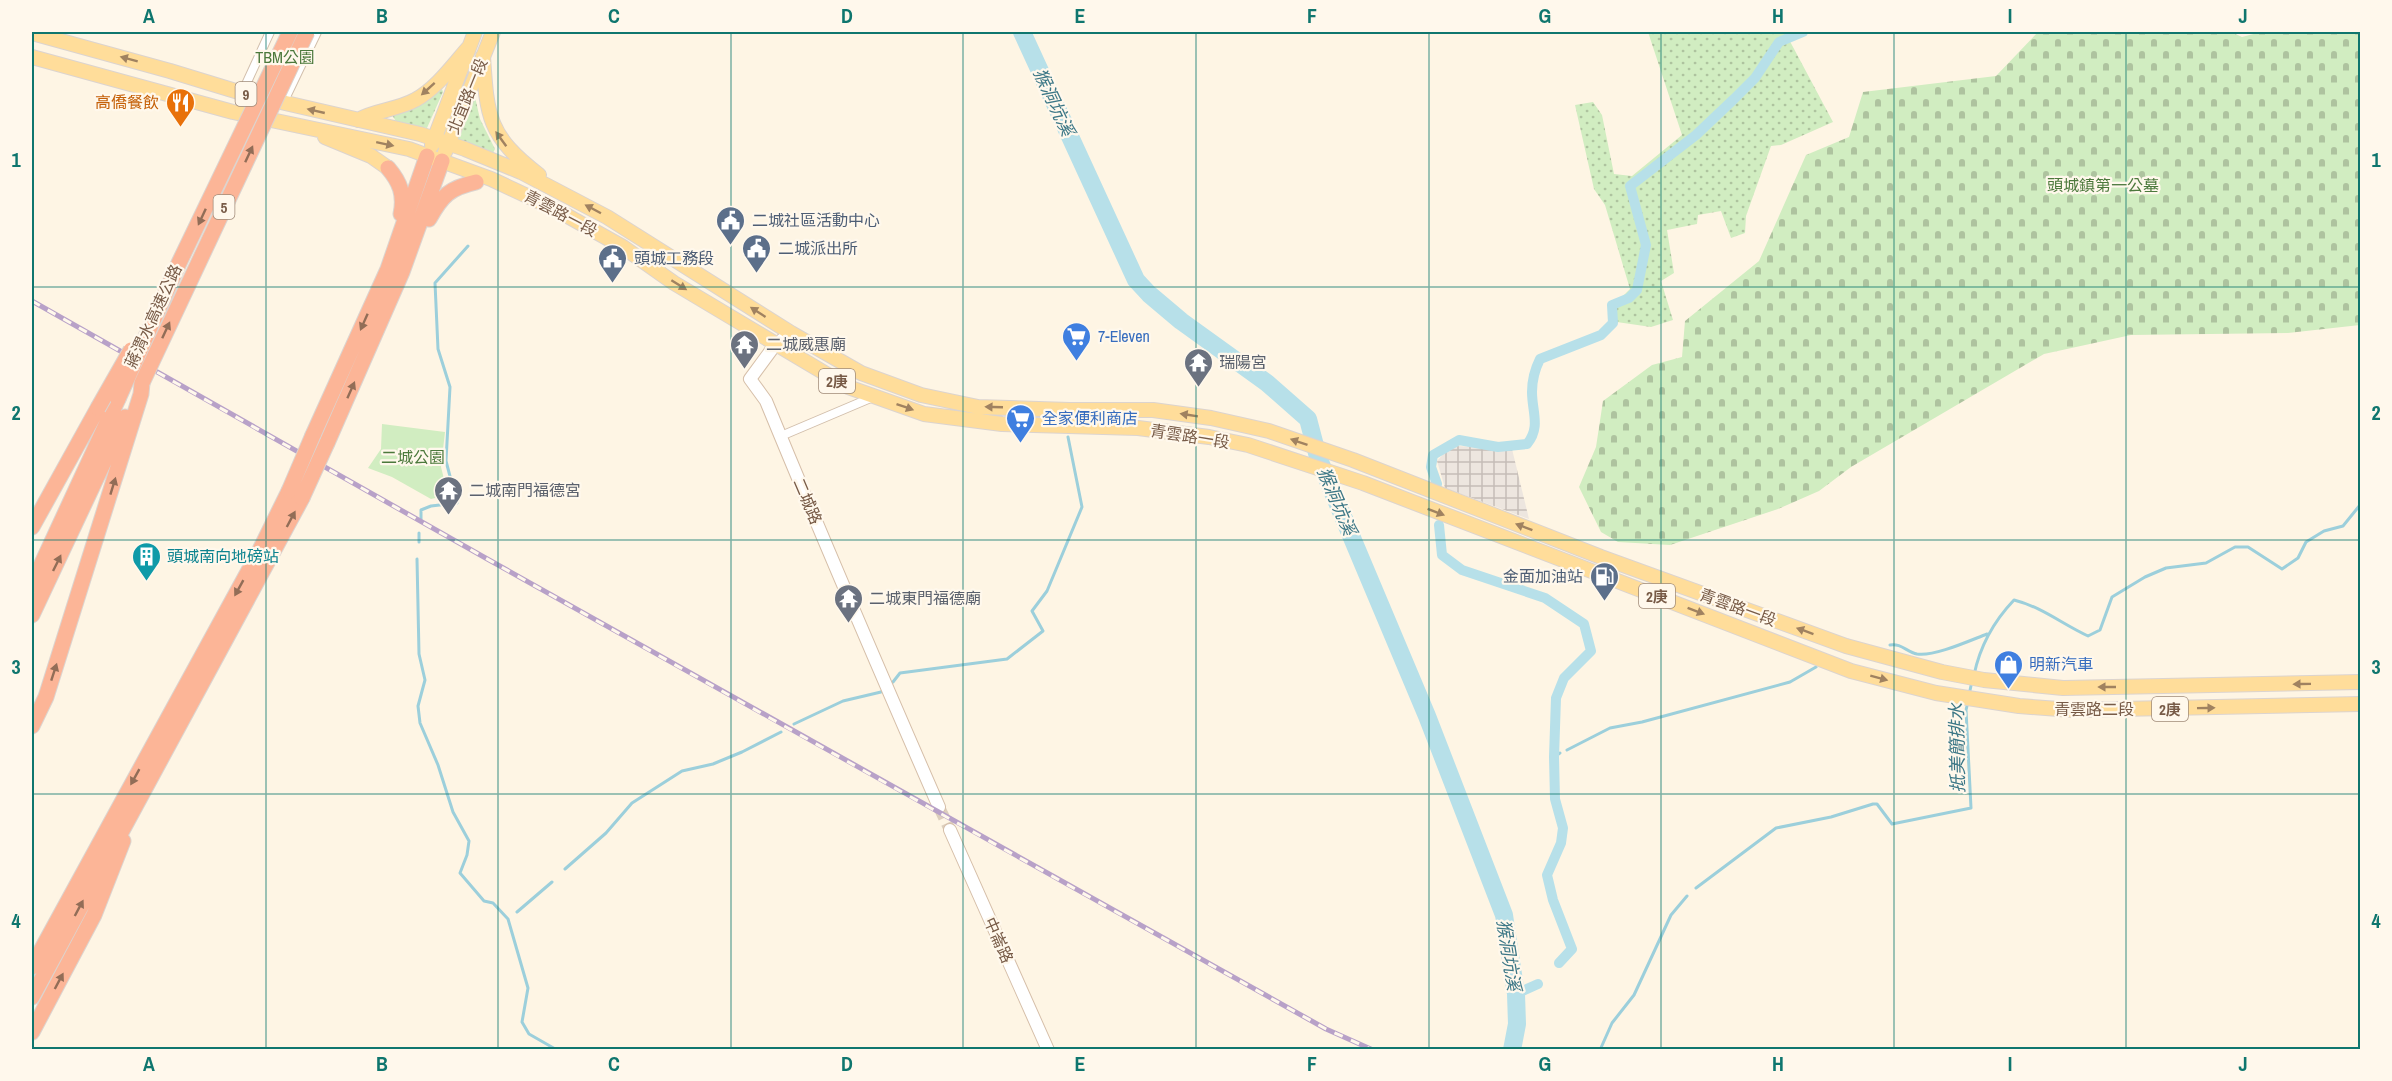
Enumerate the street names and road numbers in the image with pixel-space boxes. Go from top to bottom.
street label: 北宜路一段 [442,55,492,137]
road number: 9 [236,82,256,106]
street label: 青雲路一段 [521,185,601,241]
road number: 5 [214,195,234,219]
street label: 蔣渭水高速公路 [119,261,187,371]
road number: 2庚 [819,369,855,393]
street label: 青雲路一段 [1149,419,1231,453]
street label: 二城路 [788,475,828,527]
street label: 青雲路一段 [1697,583,1779,631]
road number: 2庚 [1639,584,1675,608]
road number: 2庚 [2152,697,2188,721]
street label: 青雲路二段 [2054,698,2134,720]
street label: 中崙路 [979,914,1019,966]

